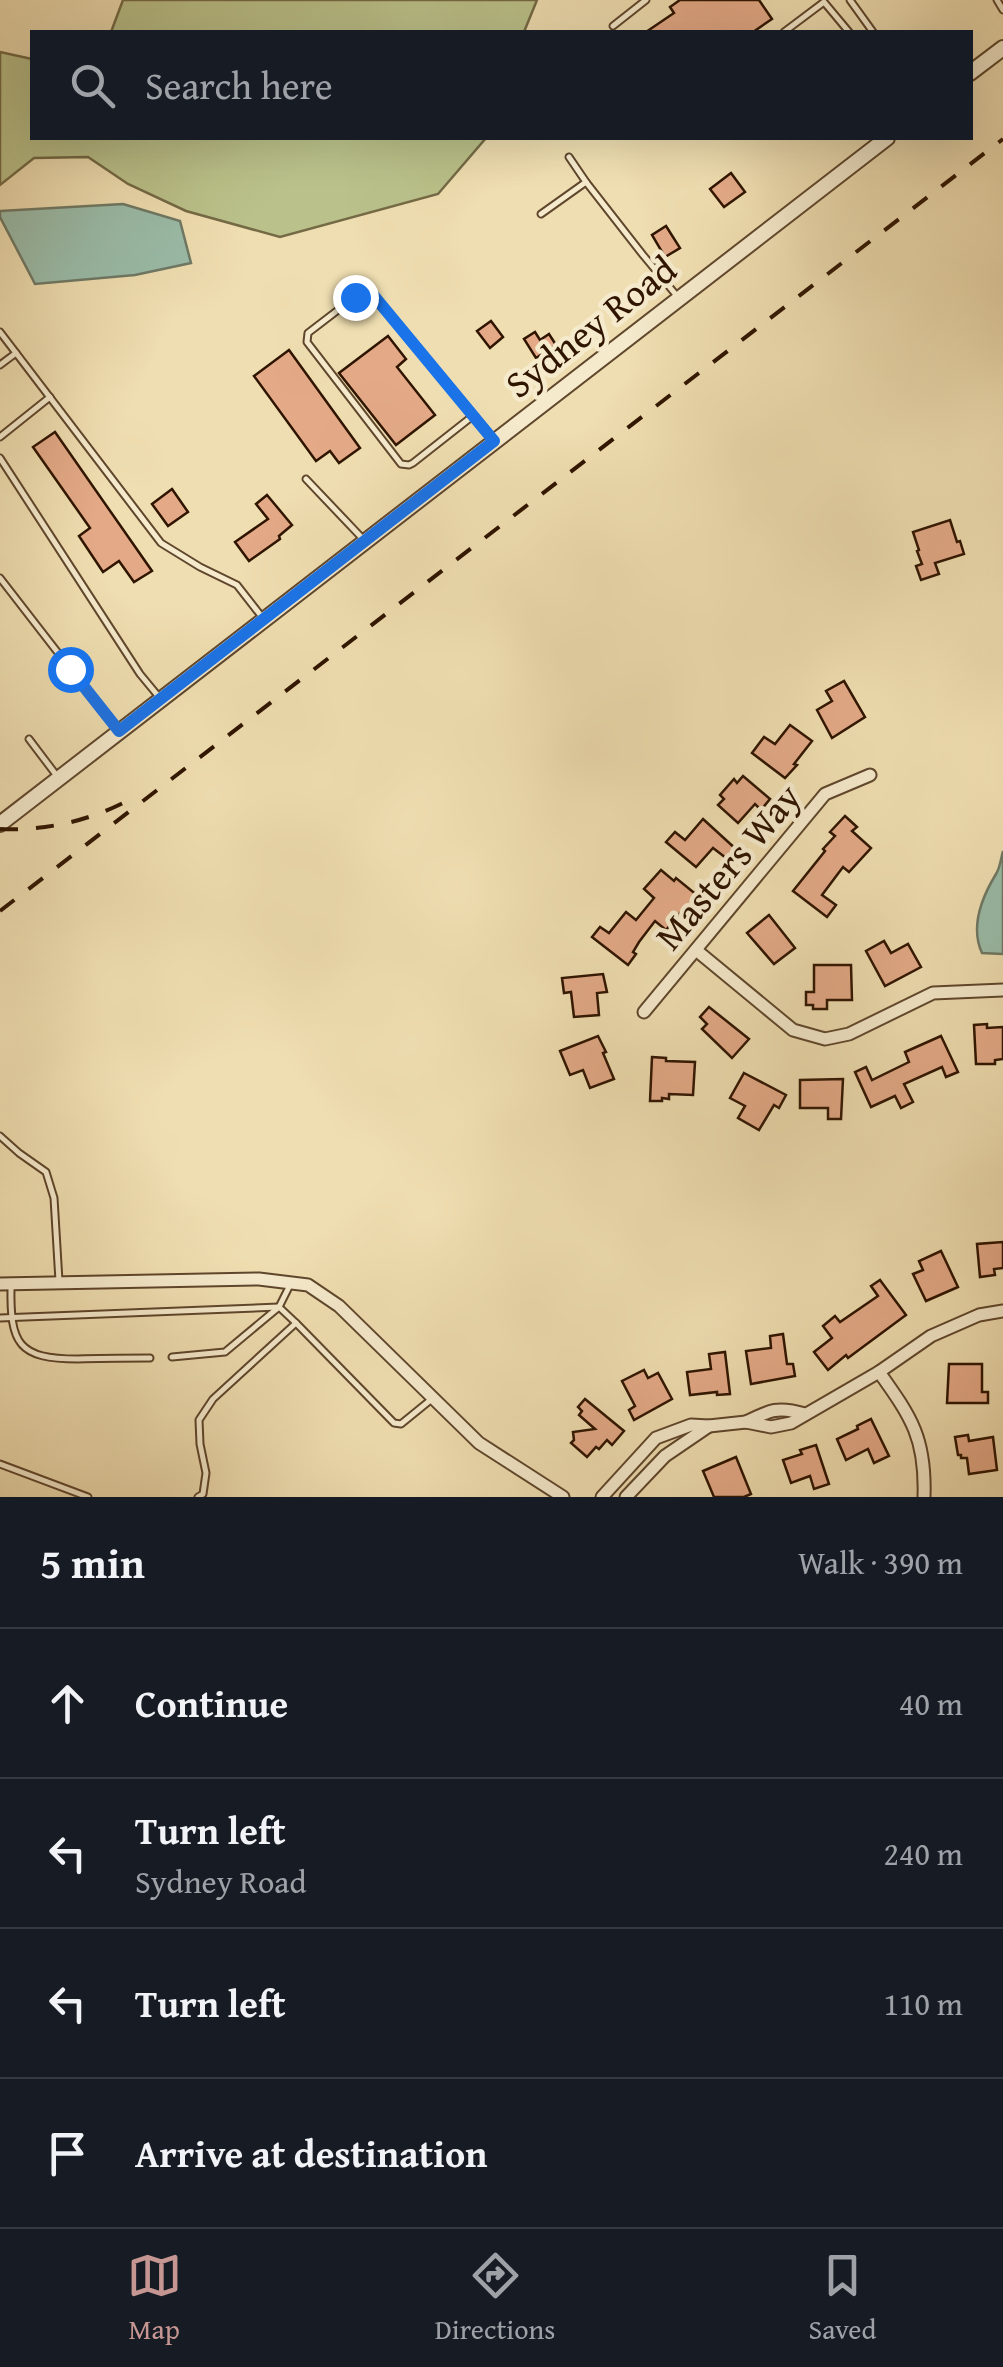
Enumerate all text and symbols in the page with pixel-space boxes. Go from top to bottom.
search box [30,30,973,140]
text: Search here [145,57,333,113]
icon: search [65,58,120,113]
street label: Sydney Road [492,241,688,411]
route end [333,275,379,321]
route start [48,647,94,693]
street label: Masters Way [641,770,814,961]
text: 5 min [40,1532,145,1593]
text: Walk · 390 m [798,1539,963,1586]
text: Continue [135,1675,288,1731]
icon: ahead [40,1676,95,1731]
text: 40 m [899,1680,963,1727]
text: Turn left [135,1802,286,1858]
icon: left [40,1826,95,1881]
text: 240 m [884,1830,963,1877]
text: Sydney Road [135,1858,307,1905]
text: Turn left [135,1975,286,2031]
icon: left [40,1976,95,2031]
text: 110 m [884,1980,963,2027]
text: Arrive at destination [135,2125,488,2181]
icon: arrive [40,2126,95,2181]
tab: Map [127,2248,182,2349]
tab: Directions [435,2248,555,2349]
tab: Saved [809,2248,876,2349]

